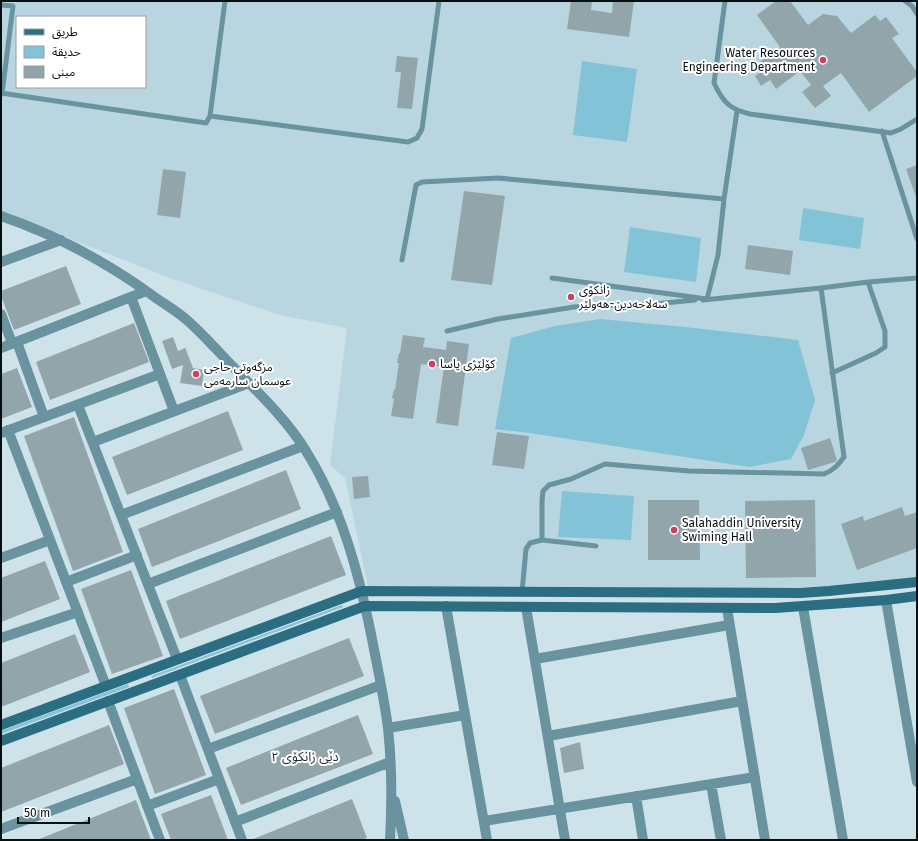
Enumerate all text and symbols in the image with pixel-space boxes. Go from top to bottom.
legend [16,16,146,88]
text: طريق [52,25,78,40]
text: حديقة [52,45,81,59]
place label: Water Resources Engineering Department [683,46,816,74]
marker: Water Resources Engineering Department [818,55,828,65]
text: مبنى [52,65,75,79]
place label: زانکۆی سەلاحەدین-هەولێر [578,283,667,311]
marker: زانکۆی سەلاحەدین-هەولێر [566,292,576,302]
place label: کۆلێژی یاسا [440,357,496,371]
marker: کۆلێژی یاسا [427,359,437,369]
place label: مزگەوتی حاجی عوسمان سارمەمی [204,360,291,388]
marker: مزگەوتی حاجی عوسمان سارمەمی [191,369,201,379]
place label: Salahaddin University Swiming Hall [682,516,801,544]
marker: Salahaddin University Swiming Hall [669,525,679,535]
district label: دێی زانکۆی ٢ [271,749,339,765]
scale bar [18,799,89,825]
text: 50 m [24,806,50,820]

